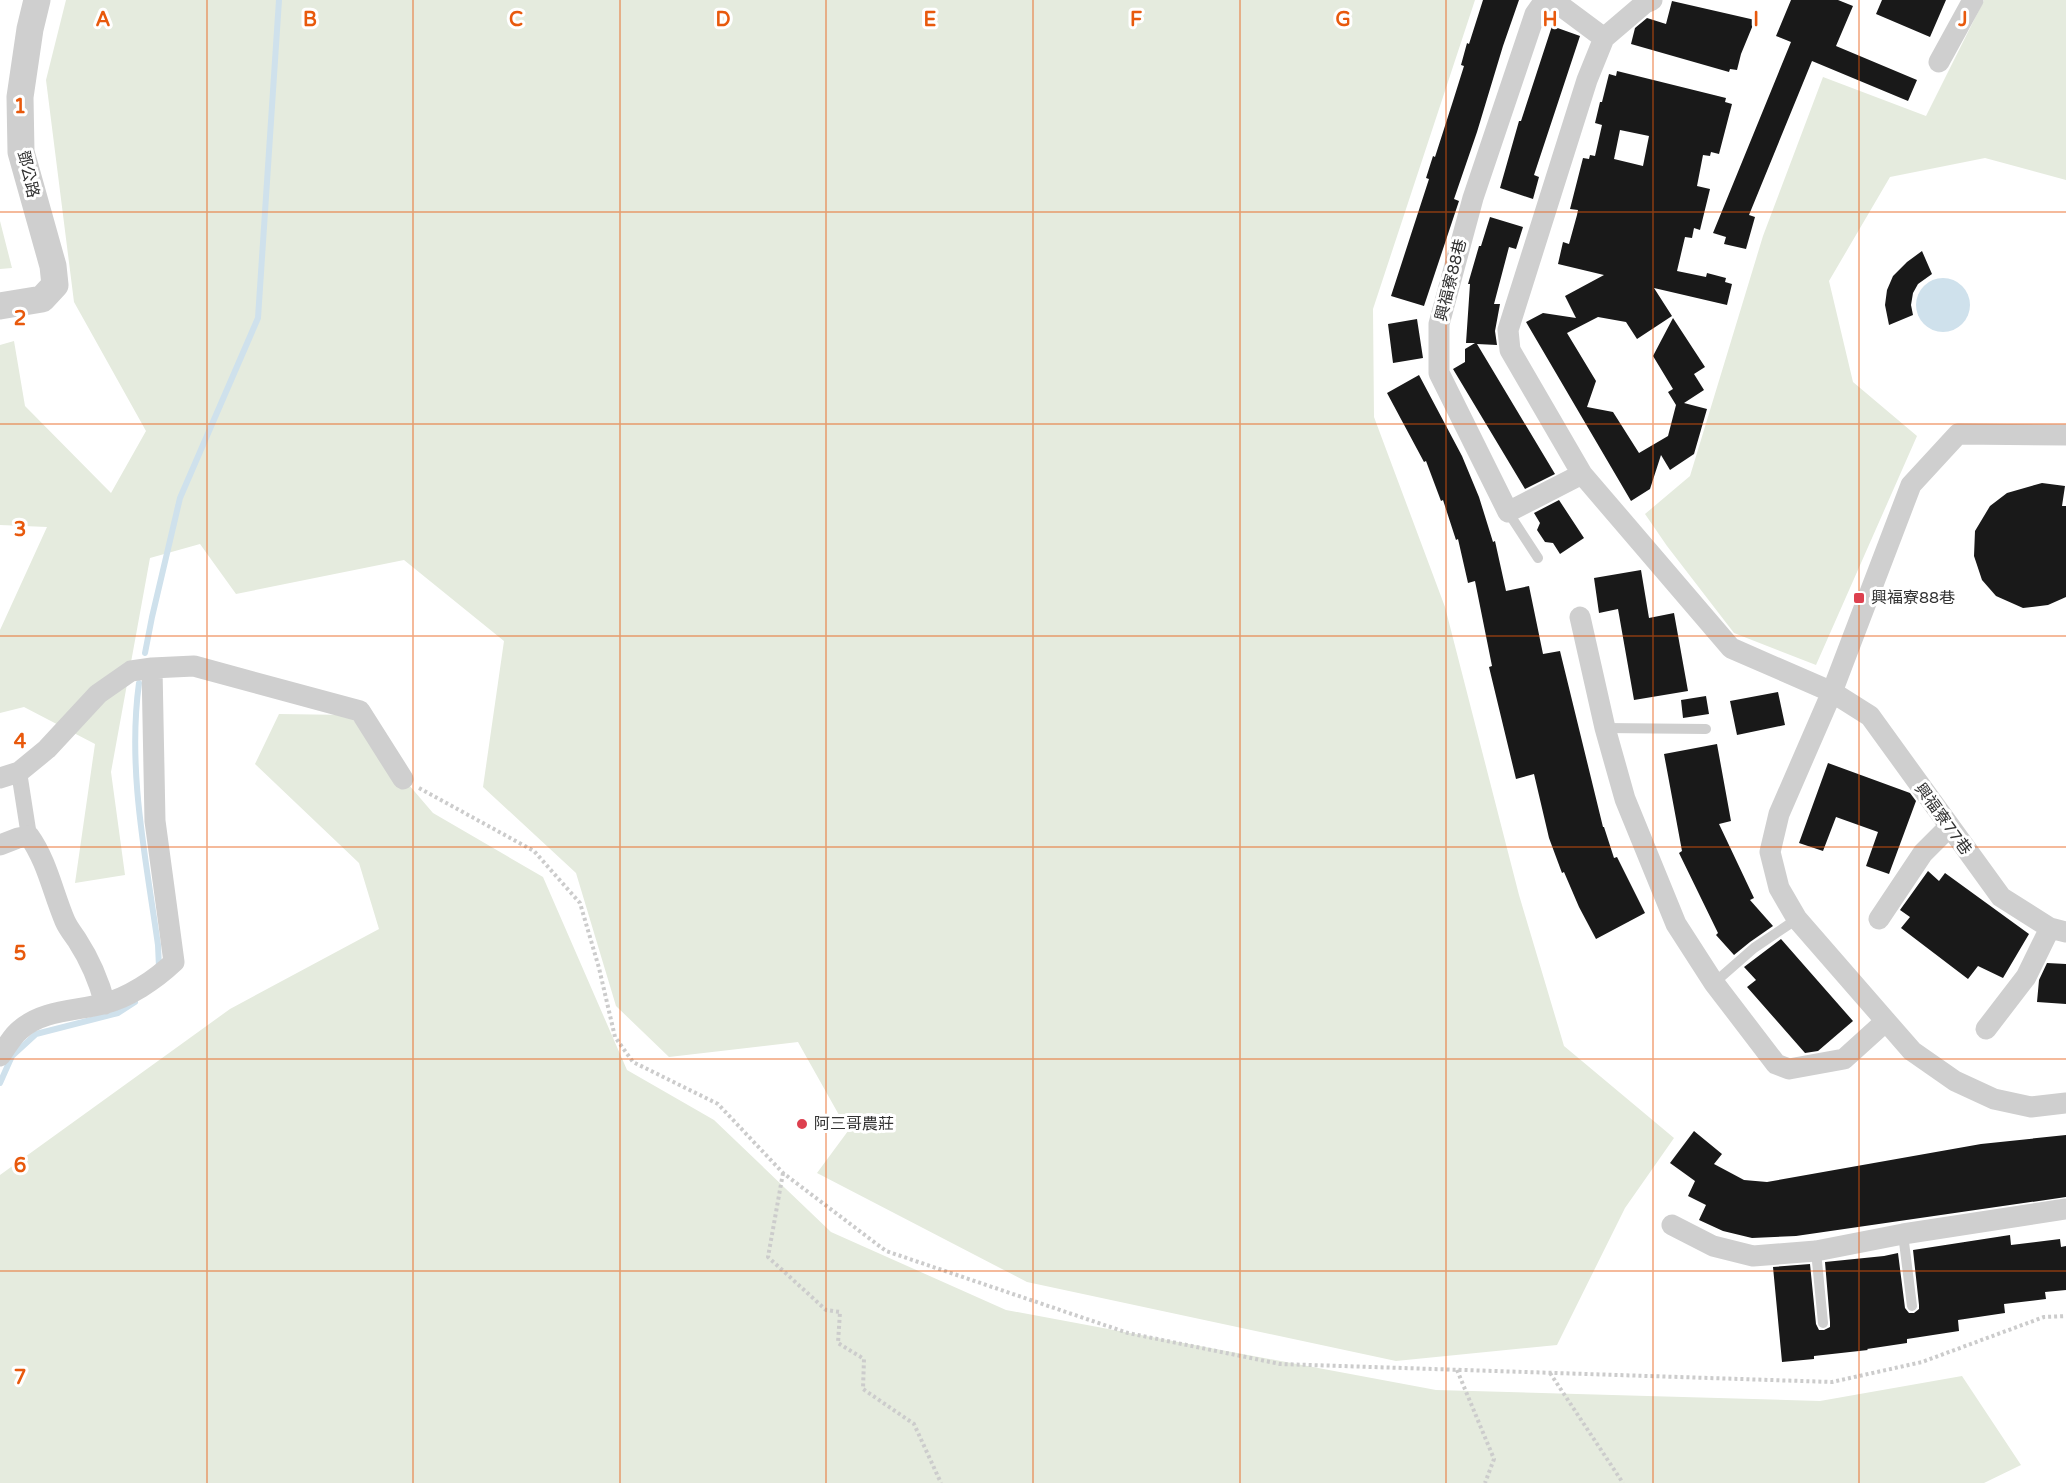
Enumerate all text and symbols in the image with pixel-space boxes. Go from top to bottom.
text: A [96,8,111,32]
text: B [303,8,317,32]
text: C [509,8,523,32]
text: D [715,8,731,32]
text: E [924,8,937,32]
text: F [1130,8,1142,32]
text: G [1335,8,1351,32]
text: H [1542,8,1558,32]
text: I [1753,8,1759,32]
text: J [1957,8,1968,32]
text: 1 [14,95,26,119]
street label: 鄧公路 [13,148,43,200]
street label: 興福寮88巷 [1431,237,1471,323]
text: 2 [14,307,26,331]
text: 3 [14,518,26,542]
place label: 興福寮88巷 [1871,588,1955,608]
marker: 興福寮88巷 [1852,591,1866,605]
text: 4 [14,730,27,754]
street label: 興福寮77巷 [1910,779,1976,859]
text: 5 [14,942,26,966]
place label: 阿三哥農莊 [814,1114,894,1134]
marker: 阿三哥農莊 [795,1117,809,1131]
text: 6 [14,1154,26,1178]
text: 7 [14,1366,26,1390]

